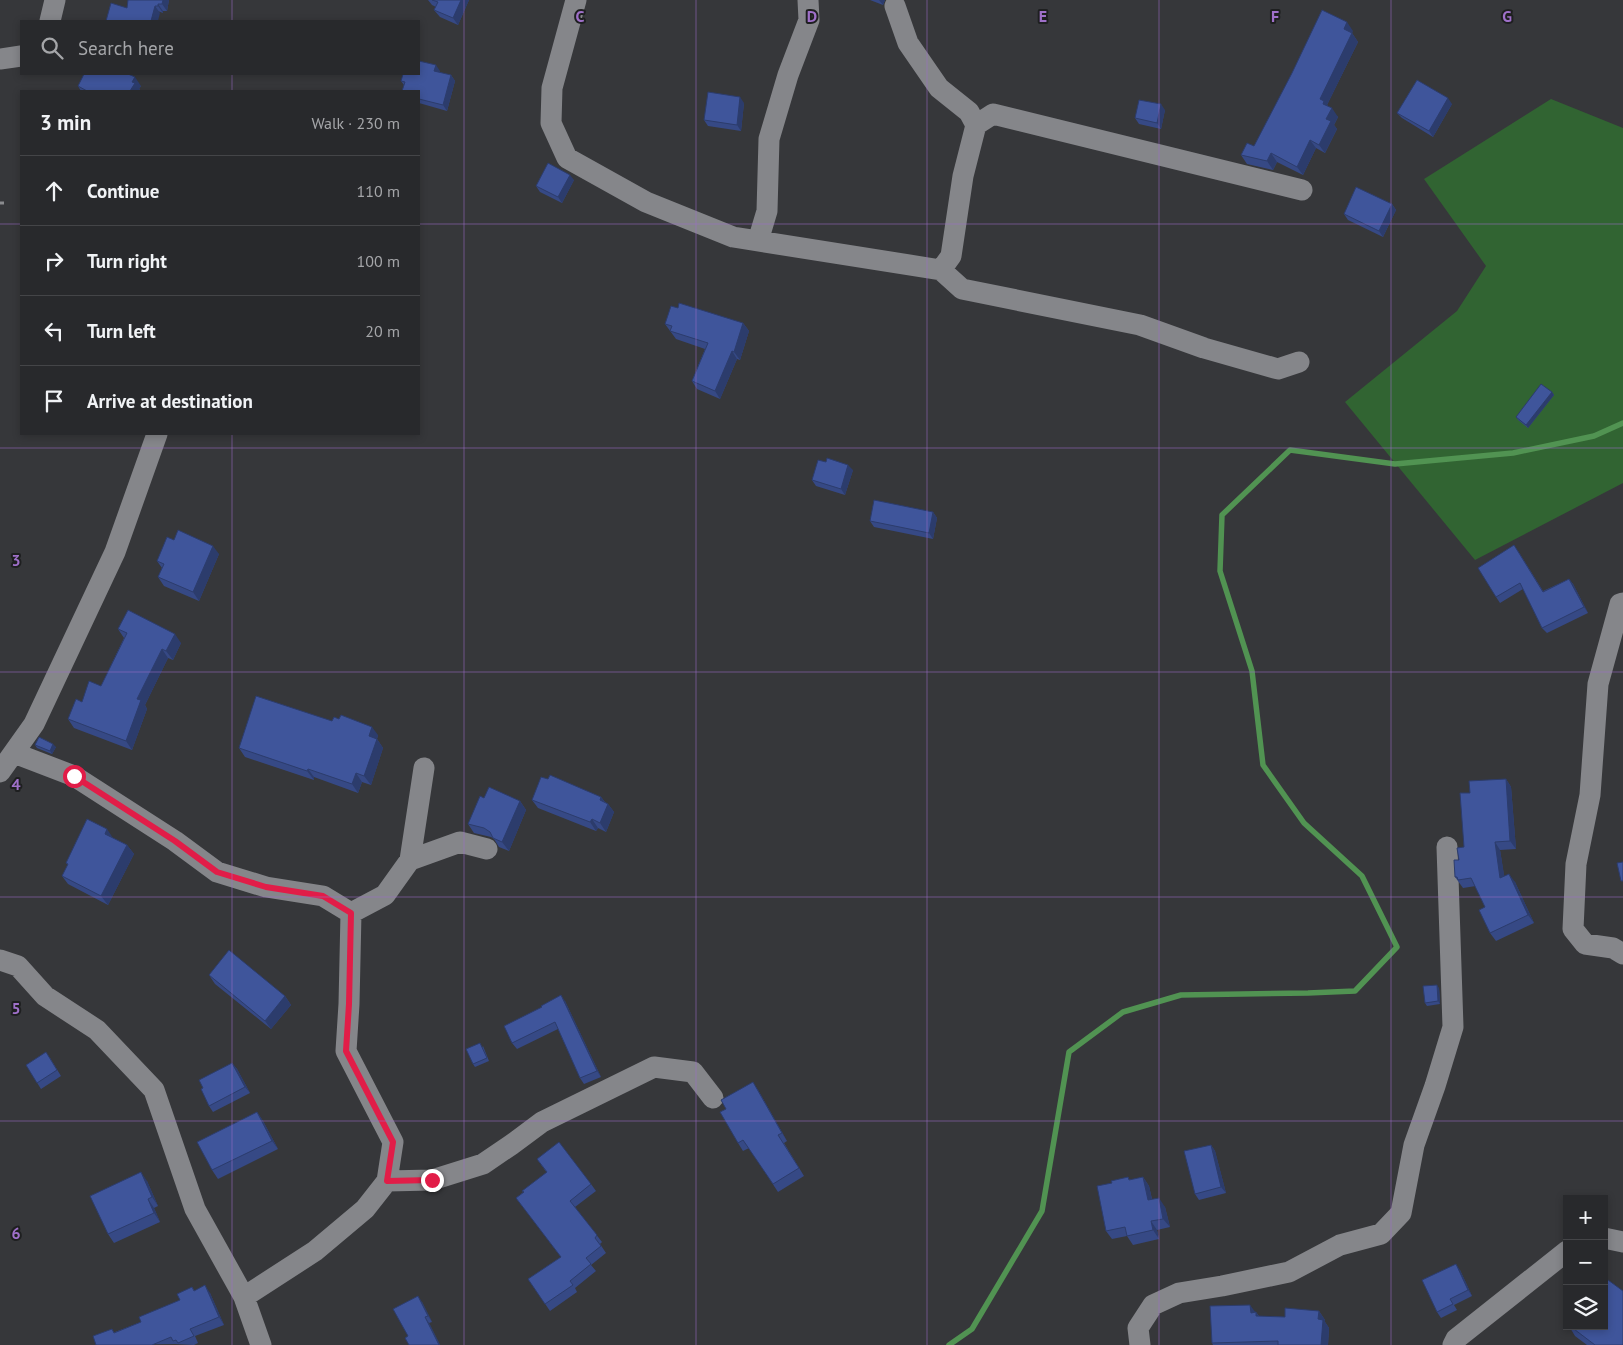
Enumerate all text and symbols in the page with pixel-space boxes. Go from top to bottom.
text: C [576,6,585,26]
text: D [807,6,817,26]
text: E [1039,6,1047,26]
text: F [1271,6,1279,26]
text: G [1502,6,1512,26]
search box [20,20,420,75]
icon: search [38,34,66,62]
text: Search here [78,36,174,60]
text: 3 min [40,109,91,136]
text: Walk · 230 m [311,113,400,133]
icon: ahead [40,177,68,205]
text: Continue [87,179,159,203]
text: 110 m [357,181,400,201]
icon: right [40,247,68,275]
text: Turn right [87,249,167,273]
text: 100 m [357,251,400,271]
icon: left [40,317,68,345]
text: Turn left [87,319,156,343]
text: 20 m [365,321,400,341]
icon: arrive [40,387,68,415]
text: Arrive at destination [87,389,253,413]
text: 3 [11,550,21,570]
route start [63,765,86,788]
text: 4 [11,774,21,794]
text: 5 [11,998,21,1018]
route end [421,1169,444,1192]
map controls [1563,1195,1608,1330]
button: + [1563,1195,1608,1240]
text: 6 [11,1223,21,1243]
button: − [1563,1240,1608,1285]
button: layers [1563,1285,1608,1330]

